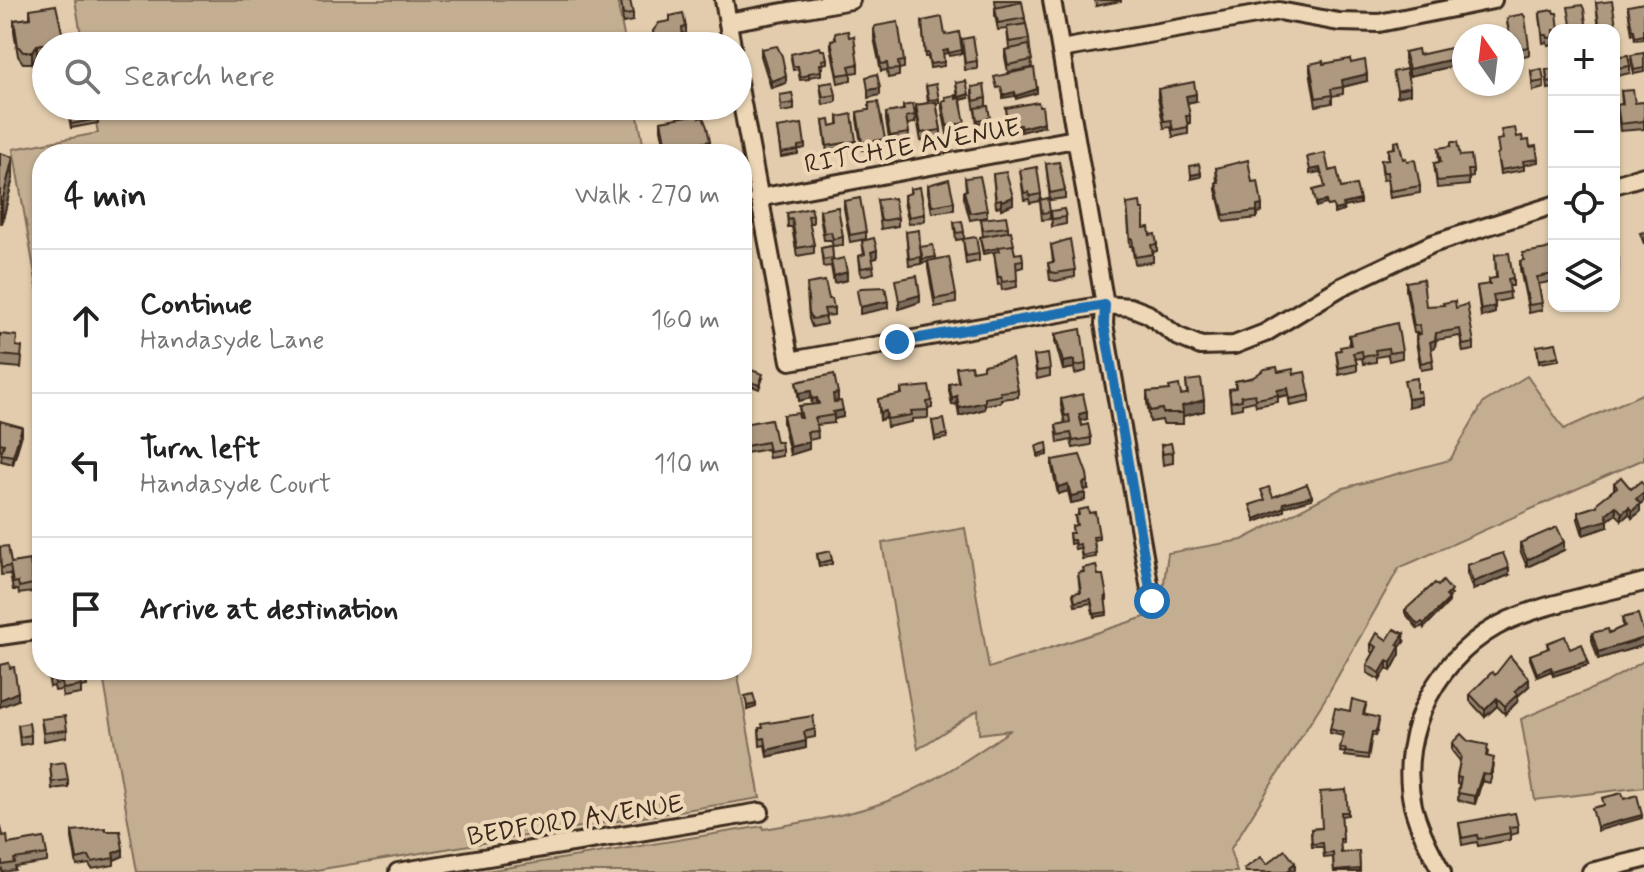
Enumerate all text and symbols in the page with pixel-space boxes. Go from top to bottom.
north arrow [1452,24,1524,96]
map controls [1548,24,1620,312]
button: + [1548,24,1620,96]
search box [32,32,752,120]
icon: search [60,54,104,98]
text: Search here [124,57,275,96]
button: − [1548,96,1620,168]
street label: RITCHIE AVENUE [802,111,1023,183]
button: locate [1548,168,1620,240]
text: 4 min [64,174,147,219]
text: Walk · 270 m [575,179,720,213]
button: layers [1548,240,1620,312]
text: Continue [140,285,252,324]
icon: ahead [64,299,108,343]
text: 160 m [651,304,720,338]
text: Handasyde Lane [140,324,325,358]
route end [879,324,915,360]
text: Turn left [140,429,260,468]
icon: left [64,443,108,487]
text: 110 m [654,448,720,482]
text: Handasyde Court [140,468,331,502]
route start [1134,583,1170,619]
icon: arrive [64,587,108,631]
text: Arrive at destination [140,590,398,629]
street label: BEDFORD AVENUE [465,787,686,855]

